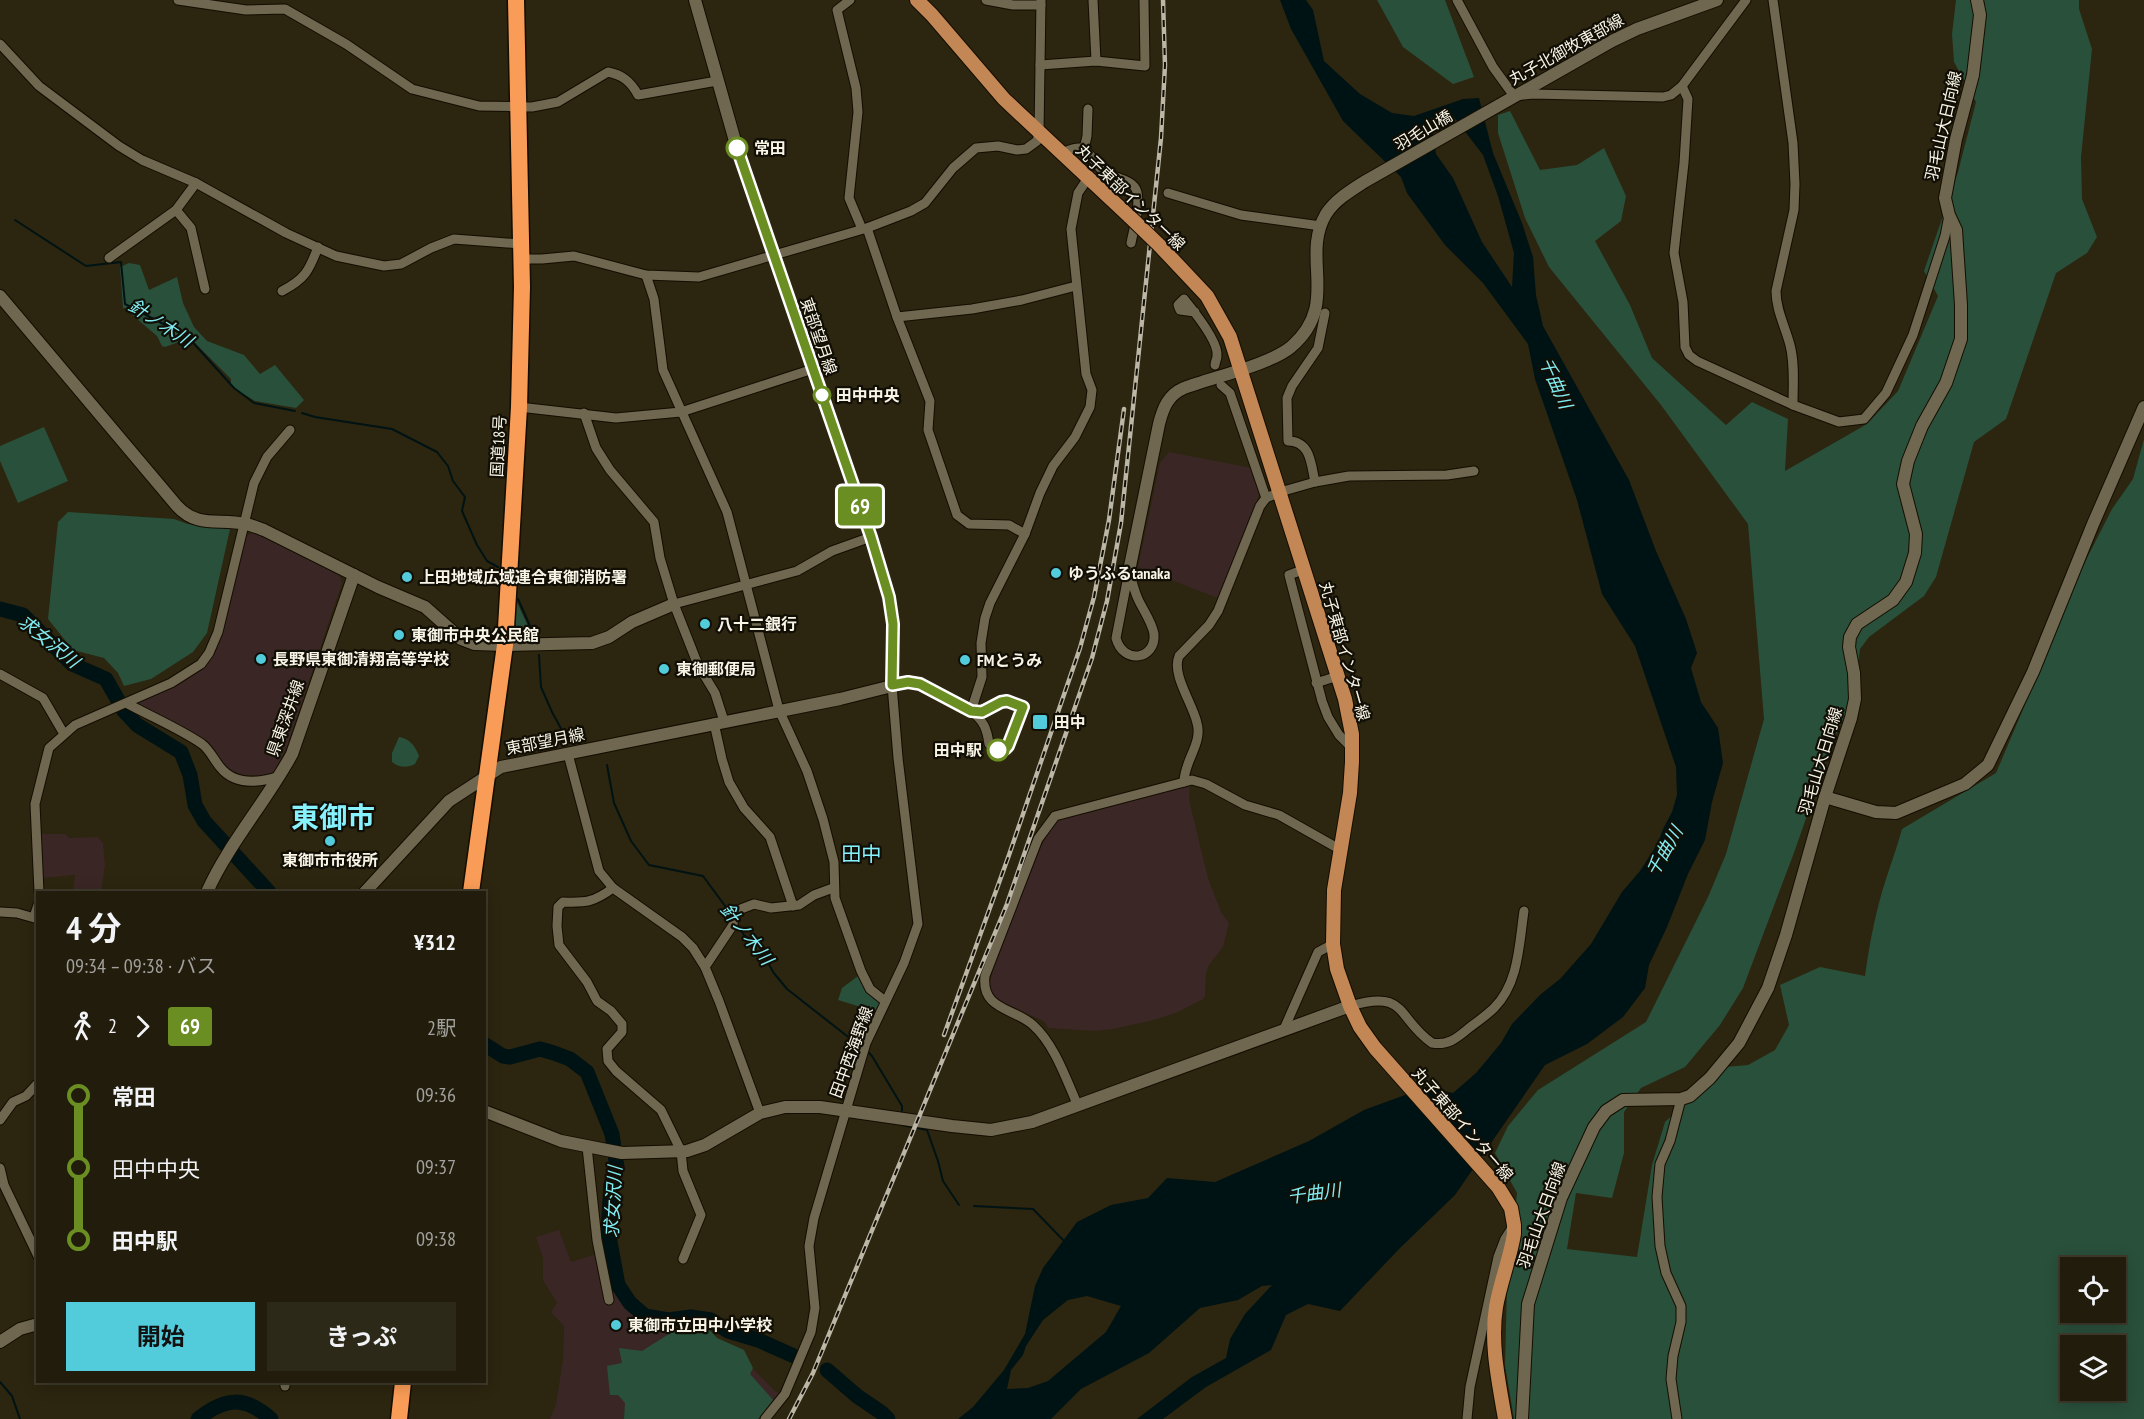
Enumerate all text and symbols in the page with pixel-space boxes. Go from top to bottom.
street label: 丸子北御牧東部線 [1505,9,1627,89]
street label: 羽毛山大日向線 [1921,69,1965,183]
street label: 羽毛山橋 [1390,105,1456,155]
marker: 常田 [726,137,748,159]
place label: 常田 [754,138,786,158]
street label: 丸子東部インター線 [1072,140,1190,254]
water label: 針ノ木川 [125,294,199,353]
street label: 東部望月線 [797,295,841,377]
water label: 千曲川 [1535,354,1578,414]
place label: 田中中央 [836,385,900,405]
marker: 田中中央 [813,386,831,404]
street label: 国道18号 [486,414,510,478]
line badge: 69 [833,486,887,526]
text: 69 [850,493,870,520]
place label: ゆうふるtanaka [1068,563,1171,583]
marker: ゆうふるtanaka [1049,566,1063,580]
place label: 上田地域広域連合東御消防署 [419,567,627,587]
marker: 上田地域広域連合東御消防署 [400,570,414,584]
street label: 丸子東部インター線 [1316,579,1374,723]
water label: 求女沢川 [14,609,86,674]
place label: 八十二銀行 [717,614,797,634]
marker: 八十二銀行 [698,617,712,631]
place label: 東御市中央公民館 [411,625,539,645]
marker: 東御市中央公民館 [392,628,406,642]
place label: 長野県東御清翔高等学校 [273,649,449,669]
place label: FMとうみ [977,650,1042,670]
marker: 長野県東御清翔高等学校 [254,652,268,666]
marker: FMとうみ [958,653,972,667]
place label: 東御郵便局 [676,659,756,679]
marker: 東御郵便局 [657,662,671,676]
street label: 県東深井線 [262,677,308,759]
street label: 羽毛山大日向線 [1794,705,1846,817]
place label: 田中 [1054,712,1086,732]
marker: 田中 [1031,713,1049,731]
street label: 東部望月線 [504,724,586,758]
marker: 田中駅 [987,739,1009,761]
place label: 田中駅 [934,740,982,760]
district label: 東御市 [291,798,375,835]
water label: 千曲川 [1641,820,1688,880]
marker: 東御市市役所 [323,834,337,848]
district label: 田中 [841,841,881,867]
place label: 東御市市役所 [282,850,378,870]
water label: 針ノ木川 [716,899,779,971]
text: 4 分 [66,906,122,949]
text: ¥312 [414,928,456,956]
text: 09:34 – 09:38 · バス [66,953,217,979]
street label: 田中西海野線 [825,1003,877,1101]
icon: walk [66,1010,99,1043]
icon: forward [126,1010,159,1043]
text: 2 [108,1013,117,1039]
text: 69 [180,1013,200,1040]
text: 2駅 [427,1015,456,1041]
street label: 丸子東部インター線 [1408,1063,1518,1185]
text: 09:36 [416,1082,456,1108]
text: 常田 [112,1083,156,1111]
text: 09:37 [416,1154,456,1180]
text: 田中中央 [112,1155,200,1183]
street label: 羽毛山大日向線 [1512,1159,1570,1271]
water label: 求女沢川 [600,1163,626,1239]
water label: 千曲川 [1286,1178,1344,1208]
text: 09:38 [416,1226,456,1252]
text: 田中駅 [112,1227,178,1255]
map controls [2060,1257,2126,1401]
button: locate [2060,1257,2126,1323]
button: 開始 [66,1302,255,1371]
button: きっぷ [267,1302,456,1371]
place label: 東御市立田中小学校 [628,1315,772,1335]
marker: 東御市立田中小学校 [609,1318,623,1332]
button: layers [2060,1335,2126,1401]

